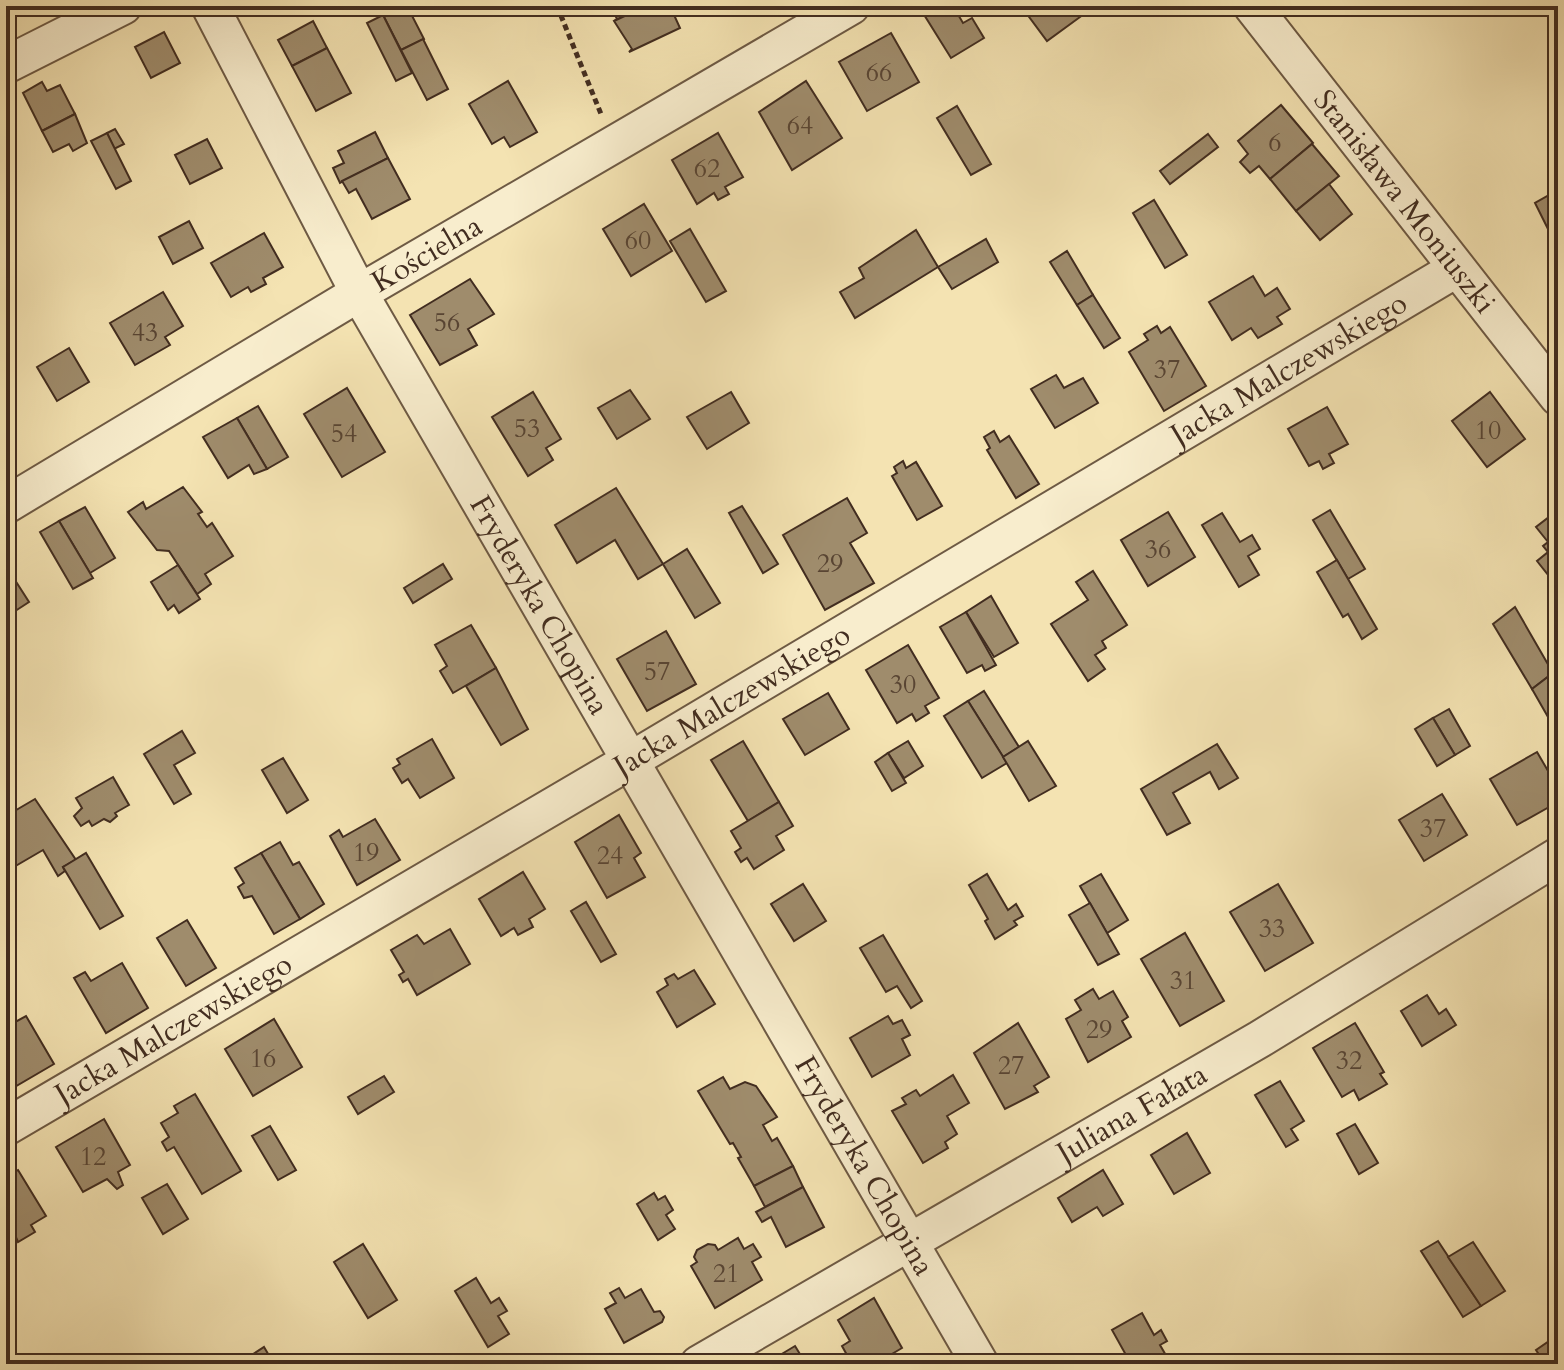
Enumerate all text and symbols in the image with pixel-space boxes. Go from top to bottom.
house number: 66 [866,55,892,90]
street label: Stanisława Moniuszki [1304,81,1505,322]
house number: 64 [787,108,813,143]
house number: 6 [1268,125,1282,160]
house number: 62 [694,151,720,186]
street label: Kościelna [364,205,490,302]
house number: 60 [625,223,651,258]
street label: Jacka Malczewskiego [1159,282,1415,457]
house number: 56 [434,305,460,340]
house number: 43 [132,315,158,350]
house number: 37 [1154,352,1180,387]
house number: 53 [514,411,540,446]
house number: 10 [1475,413,1501,448]
house number: 54 [331,416,357,451]
street label: Fryderyka Chopina [460,488,620,722]
house number: 36 [1145,532,1171,567]
house number: 29 [817,546,843,581]
street label: Jacka Malczewskiego [602,614,858,789]
house number: 57 [644,654,670,689]
house number: 30 [890,667,916,702]
house number: 37 [1420,811,1446,846]
house number: 19 [353,835,379,870]
house number: 24 [597,838,623,873]
house number: 33 [1259,911,1285,946]
street label: Jacka Malczewskiego [44,943,300,1117]
house number: 31 [1170,963,1196,998]
house number: 29 [1086,1012,1112,1047]
house number: 16 [250,1041,276,1076]
house number: 32 [1336,1043,1362,1078]
street label: Fryderyka Chopina [785,1048,945,1283]
house number: 27 [998,1048,1024,1083]
street label: Juliana Fałata [1045,1054,1214,1175]
house number: 12 [80,1139,106,1174]
house number: 21 [713,1256,739,1291]

